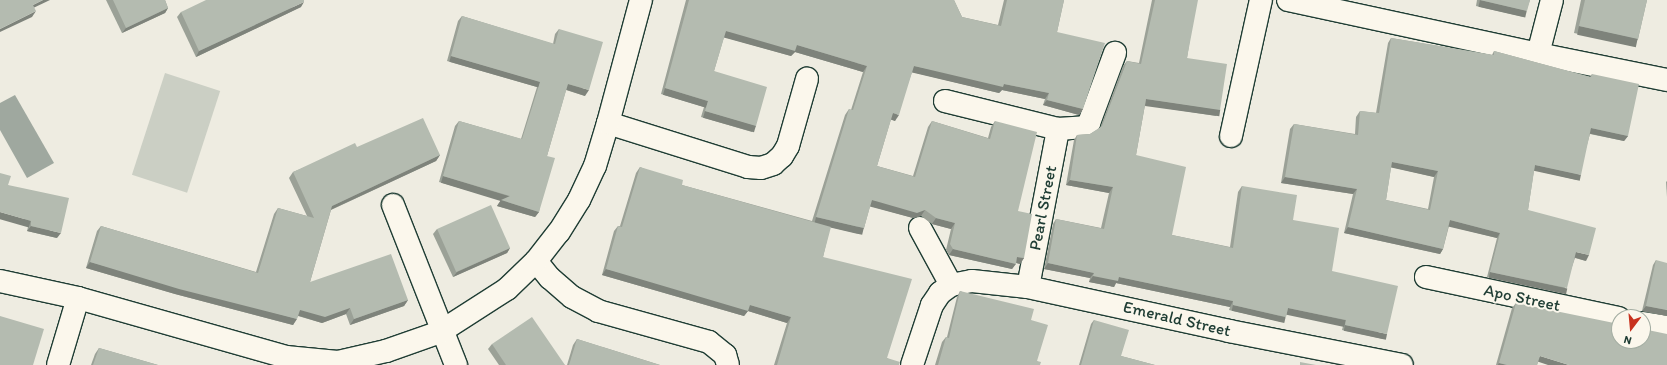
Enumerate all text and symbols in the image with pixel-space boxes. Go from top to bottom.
street label: Pearl Street [1025,164,1061,252]
street label: Apo Street [1482,280,1562,316]
street label: Emerald Street [1121,297,1233,341]
north arrow [1611,309,1651,349]
text: N [1622,333,1633,347]

